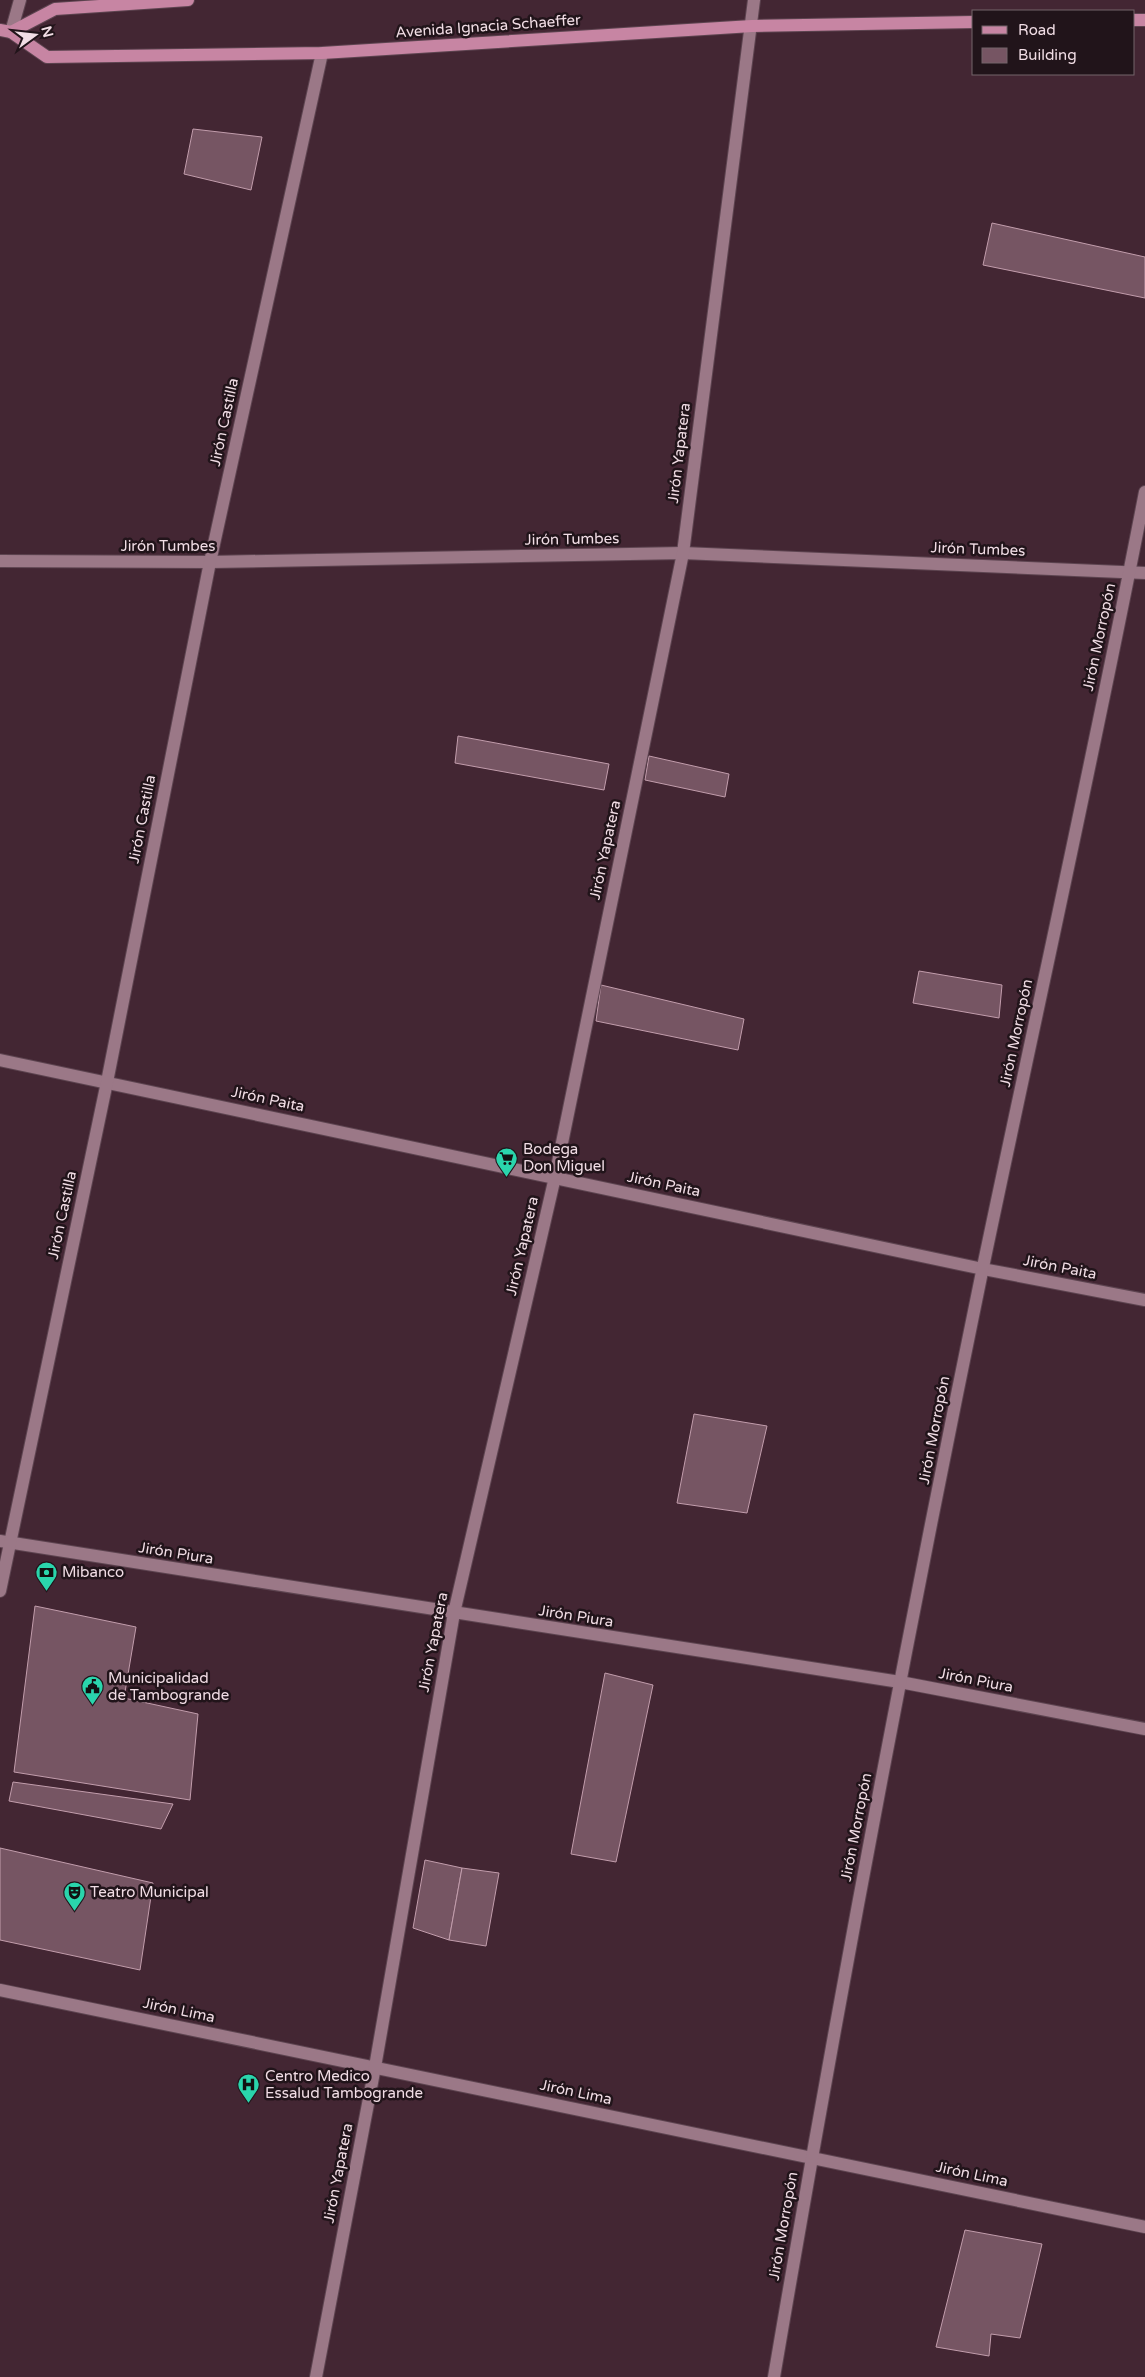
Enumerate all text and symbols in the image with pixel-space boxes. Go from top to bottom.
north arrow [10,10,60,60]
legend [972,10,1135,75]
street label: Avenida Ignacia Schaeffer [395,11,581,41]
text: Road [1018,21,1056,39]
text: N [37,24,57,39]
text: Building [1018,46,1077,64]
street label: Jirón Castilla [206,376,242,468]
street label: Jirón Yapatera [664,402,694,504]
street label: Jirón Tumbes [524,529,620,549]
street label: Jirón Tumbes [121,537,215,555]
street label: Jirón Tumbes [930,538,1026,560]
street label: Jirón Morropón [1079,581,1119,693]
street label: Jirón Castilla [125,773,159,865]
street label: Jirón Yapatera [586,799,624,901]
street label: Jirón Morropón [996,977,1036,1089]
street label: Jirón Paita [230,1082,306,1116]
place label: Bodega Don Miguel [523,1140,605,1175]
supermarket icon: Bodega Don Miguel [495,1146,519,1177]
street label: Jirón Paita [626,1167,702,1201]
street label: Jirón Castilla [44,1169,80,1261]
street label: Jirón Yapatera [502,1195,542,1297]
street label: Jirón Paita [1022,1251,1098,1283]
street label: Jirón Morropón [915,1374,953,1486]
street label: Jirón Piura [137,1538,215,1568]
bank icon: Mibanco [34,1560,58,1591]
place label: Mibanco [62,1563,124,1581]
street label: Jirón Yapatera [415,1591,451,1693]
street label: Jirón Piura [537,1601,615,1631]
street label: Jirón Piura [937,1664,1015,1696]
place label: Municipalidad de Tambogrande [108,1669,229,1704]
public building icon: Municipalidad de Tambogrande [80,1675,104,1706]
street label: Jirón Morropón [837,1771,875,1883]
theatre icon: Teatro Municipal [62,1880,86,1911]
place label: Teatro Municipal [90,1883,209,1901]
street label: Jirón Lima [141,1994,217,2026]
place label: Centro Medico Essalud Tambogrande [265,2067,423,2102]
hospital icon: Centro Medico Essalud Tambogrande [237,2073,261,2104]
street label: Jirón Lima [538,2076,614,2108]
street label: Jirón Yapatera [320,2122,356,2224]
street label: Jirón Lima [934,2158,1010,2190]
street label: Jirón Morropón [765,2170,801,2282]

